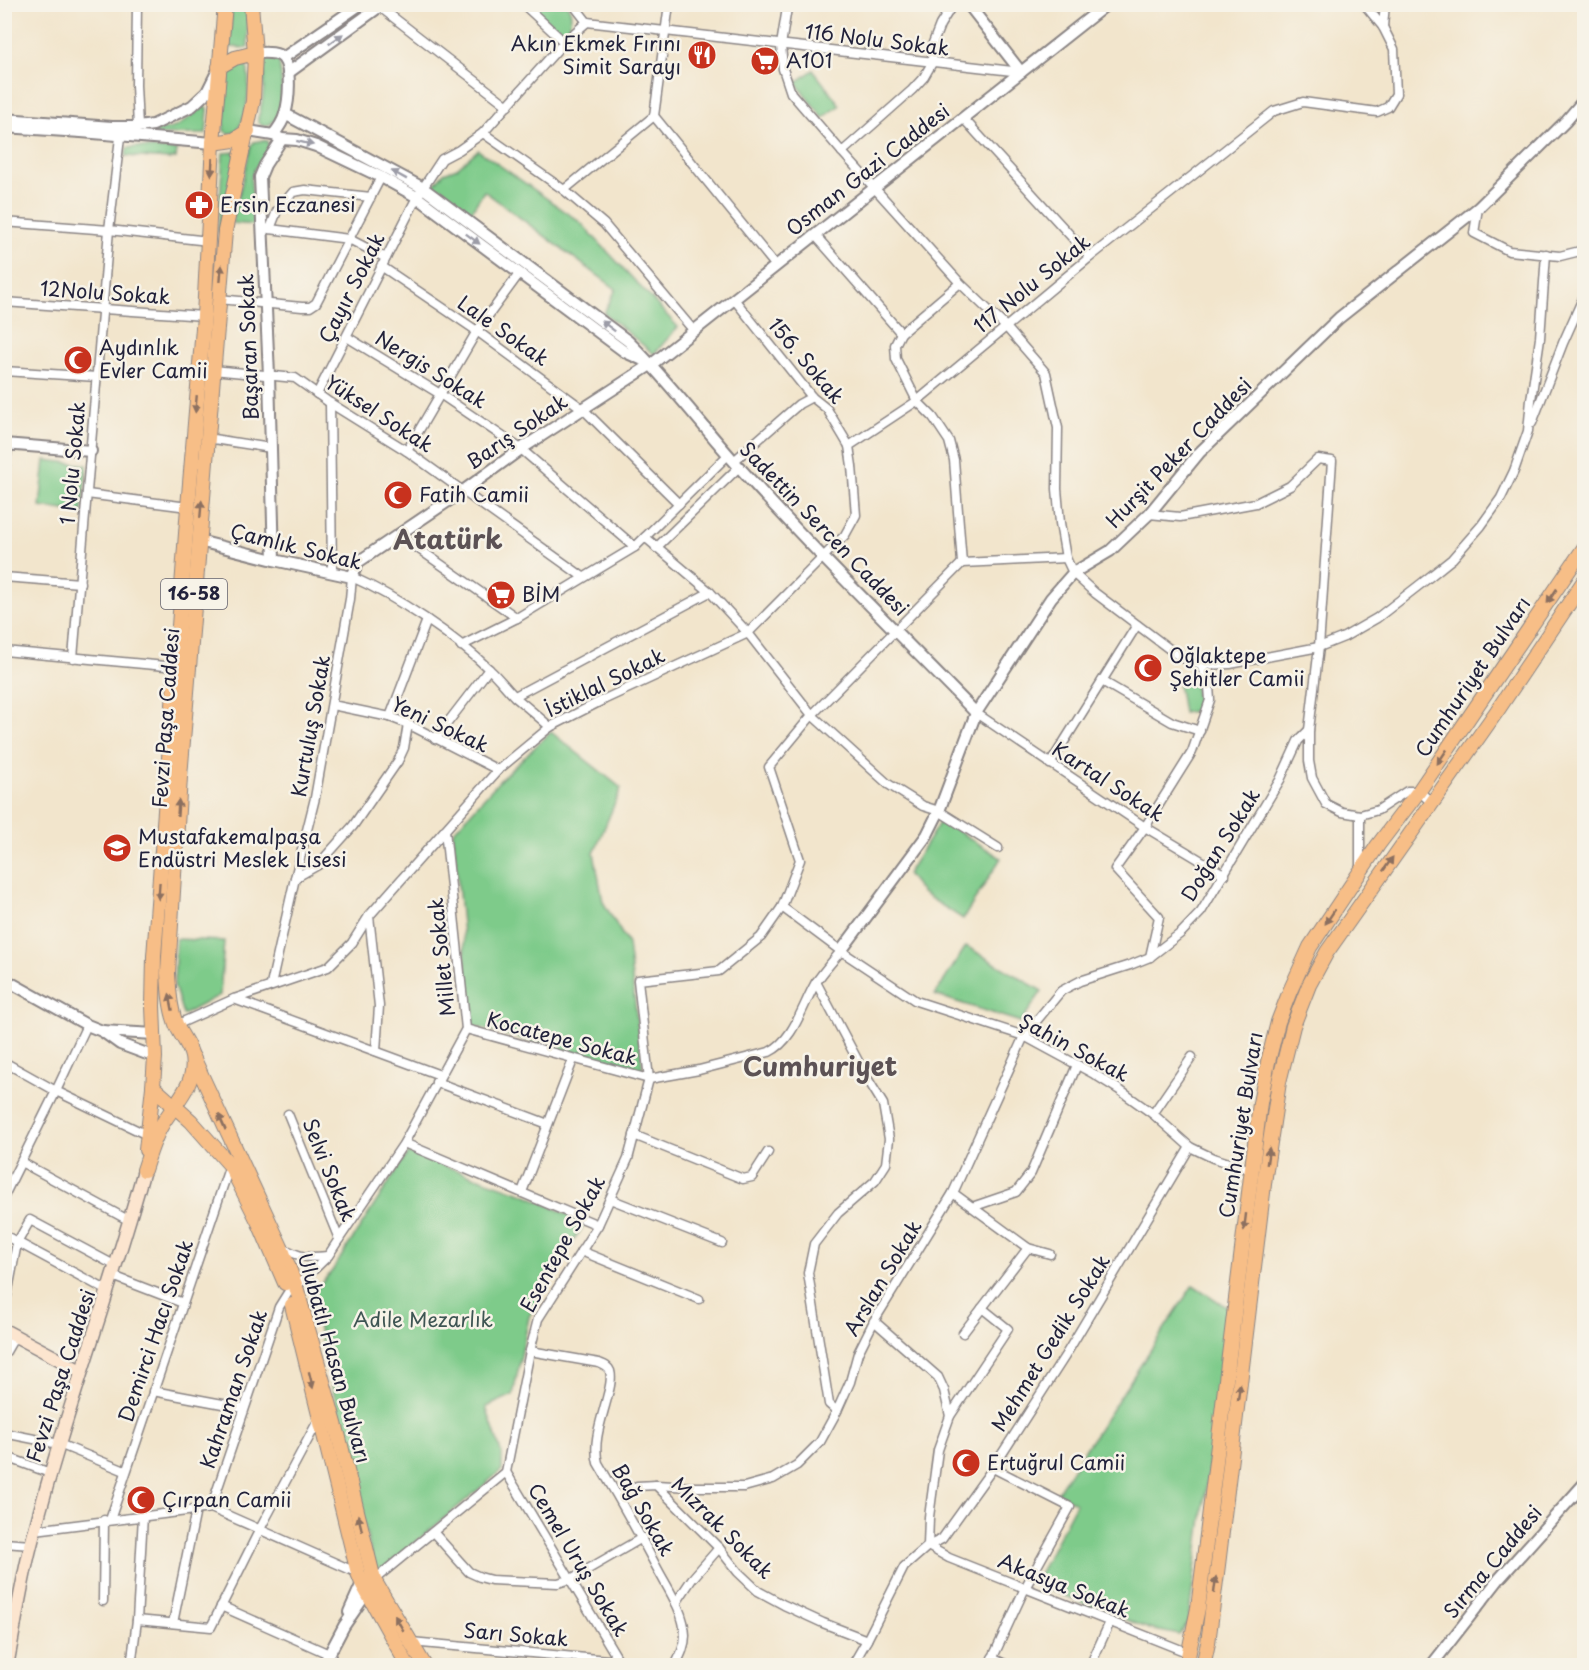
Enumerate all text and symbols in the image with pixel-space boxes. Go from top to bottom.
street label: 116 Nolu Sokak [803,15,951,63]
place label: Akın Ekmek Fırını Simit Sarayı [511,28,681,81]
one-way arrow [327,33,343,45]
restaurant icon: Akın Ekmek Fırını Simit Sarayı [686,39,718,71]
supermarket icon: A101 [749,45,781,77]
place label: A101 [786,45,832,75]
street label: Osman Gazi Caddesi [779,96,955,243]
one-way arrow [296,138,314,148]
one-way arrow [208,158,217,177]
one-way arrow [390,170,407,180]
pharmacy icon: Ersin Eczanesi [183,189,215,221]
place label: Ersin Eczanesi [220,189,356,219]
street label: Çayır Sokak [310,227,392,348]
street label: 117 Nolu Sokak [966,227,1096,340]
one-way arrow [464,233,480,245]
one-way arrow [216,263,226,282]
street label: 12Nolu Sokak [39,272,171,312]
street label: Başaran Sokak [230,273,266,421]
street label: Lale Sokak [452,288,555,373]
street label: 156. Sokak [762,311,852,410]
one-way arrow [600,320,616,332]
street label: Nergis Sokak [370,323,493,415]
place label: Aydınlık Evler Camii [99,332,208,385]
mosque icon: Aydınlık Evler Camii [62,344,94,376]
street label: Yüksel Sokak [319,367,440,459]
street label: Hurşit Peker Caddesi [1098,370,1258,534]
street label: Barış Sokak [460,386,573,476]
one-way arrow [192,394,201,413]
street label: 1 Nolu Sokak [52,400,92,526]
street label: Sadettin Sercen Caddesi [733,434,916,622]
mosque icon: Fatih Camii [382,479,414,511]
place label: Fatih Camii [419,479,529,509]
one-way arrow [196,499,206,518]
street label: Çamlık Sokak [227,515,365,577]
district label: Atatürk [393,519,503,558]
road number: 16-58 [161,579,227,609]
supermarket icon: BİM [485,579,517,611]
place label: BİM [522,579,560,609]
one-way arrow [1546,588,1557,605]
street label: Cumhuriyet Bulvarı [1407,590,1537,763]
street label: Fevzi Paşa Caddesi [144,627,186,809]
street label: İstiklal Sokak [540,640,670,724]
place label: Oğlaktepe Şehitler Camii [1169,640,1305,693]
street label: Kurtuluş Sokak [283,652,337,799]
mosque icon: Oğlaktepe Şehitler Camii [1132,652,1164,684]
street label: Yeni Sokak [387,688,494,760]
street label: Kartal Sokak [1047,734,1171,829]
one-way arrow [1436,749,1448,765]
street label: Doğan Sokak [1173,782,1267,907]
one-way arrow [174,798,183,817]
place label: Mustafakemalpaşa Endüstri Meslek Lisesi [138,821,347,874]
school or university icon: Mustafakemalpaşa Endüstri Meslek Lisesi [101,832,133,864]
one-way arrow [1382,857,1394,873]
one-way arrow [154,882,163,901]
street label: Millet Sokak [420,896,462,1018]
one-way arrow [1325,909,1336,925]
one-way arrow [166,993,175,1012]
street label: Kocatepe Sokak [484,1004,641,1073]
street label: Şahin Sokak [1014,1005,1135,1089]
street label: Cumhuriyet Bulvarı [1210,1030,1270,1220]
district label: Cumhuriyet [743,1046,897,1085]
one-way arrow [217,1112,227,1130]
street label: Selvi Sokak [296,1113,364,1226]
one-way arrow [1263,1147,1272,1166]
street label: Esentepe Sokak [512,1170,612,1317]
one-way arrow [1240,1213,1250,1232]
street label: Arslan Sokak [836,1214,929,1341]
street label: Demirci Hacı Sokak [110,1235,200,1426]
street label: Mehmet Gedik Sokak [983,1248,1117,1437]
street label: Ulubatlı Hasan Bulvarı [291,1249,379,1466]
street label: Fevzi Paşa Caddesi [18,1285,102,1466]
park label: Adile Mezarlık [353,1304,493,1334]
street label: Kahraman Sokak [192,1305,274,1472]
one-way arrow [306,1371,316,1389]
one-way arrow [1235,1382,1244,1401]
mosque icon: Ertuğrul Camii [950,1447,982,1479]
place label: Ertuğrul Camii [987,1447,1125,1477]
street label: Bağ Sokak [605,1458,682,1561]
street label: Mızrak Sokak [665,1469,781,1585]
street label: Cemel Uruş Sokak [521,1477,637,1642]
mosque icon: Çırpan Camii [125,1484,157,1516]
place label: Çırpan Camii [162,1484,291,1514]
street label: Sırma Caddesi [1436,1498,1549,1624]
one-way arrow [355,1514,365,1532]
street label: Akasya Sokak [994,1545,1135,1625]
one-way arrow [1211,1575,1220,1594]
one-way arrow [394,1614,404,1631]
street label: Sarı Sokak [462,1614,570,1654]

